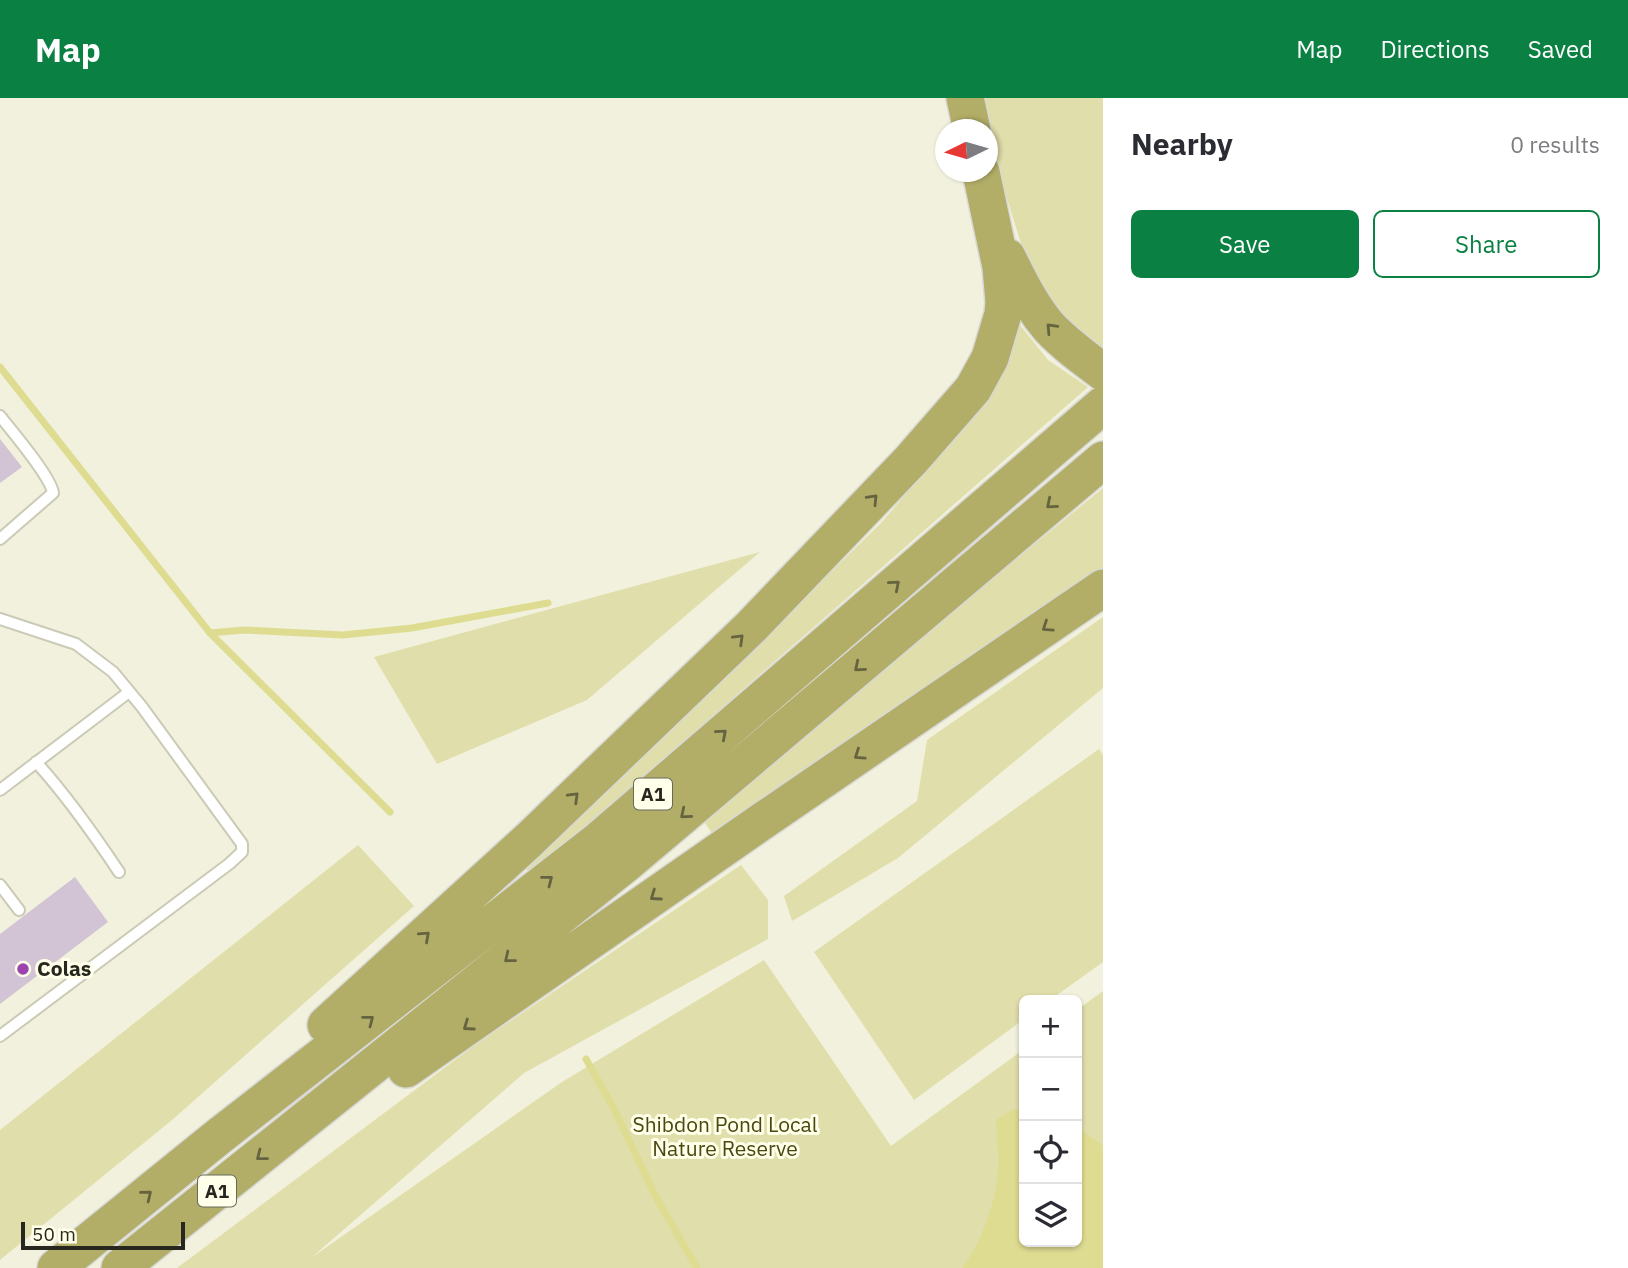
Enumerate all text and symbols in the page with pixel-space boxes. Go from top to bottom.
text: Map [35,28,101,71]
text: Map [1296,33,1342,65]
text: Directions [1380,33,1490,65]
text: Saved [1528,33,1593,65]
north arrow [935,119,998,182]
text: Nearby [1131,124,1233,163]
text: 0 results [1510,129,1600,159]
button: Save [1131,210,1359,278]
button: Share [1373,210,1600,278]
one-way arrow [1047,323,1060,336]
one-way arrow [865,494,878,507]
one-way arrow [1046,496,1059,508]
one-way arrow [886,581,899,593]
one-way arrow [1042,619,1055,631]
one-way arrow [730,635,743,648]
one-way arrow [854,659,867,671]
one-way arrow [714,730,727,742]
one-way arrow [854,747,867,759]
road number: A1 [634,778,672,810]
one-way arrow [566,792,579,805]
one-way arrow [680,806,693,818]
one-way arrow [540,875,553,888]
one-way arrow [650,888,663,900]
one-way arrow [416,931,429,944]
one-way arrow [504,949,516,962]
place label: Colas [37,954,91,982]
marker: Colas [15,961,31,977]
map controls [1019,995,1082,1247]
button: + [1019,995,1082,1058]
one-way arrow [361,1015,373,1028]
one-way arrow [463,1018,476,1030]
button: − [1019,1058,1082,1121]
park label: Shibdon Pond Local Nature Reserve [632,1110,818,1162]
button: locate [1019,1121,1082,1184]
one-way arrow [256,1148,268,1161]
road number: A1 [198,1176,236,1206]
button: layers [1019,1184,1082,1247]
one-way arrow [139,1191,152,1203]
scale bar [21,1219,186,1251]
text: 50 m [32,1222,76,1246]

